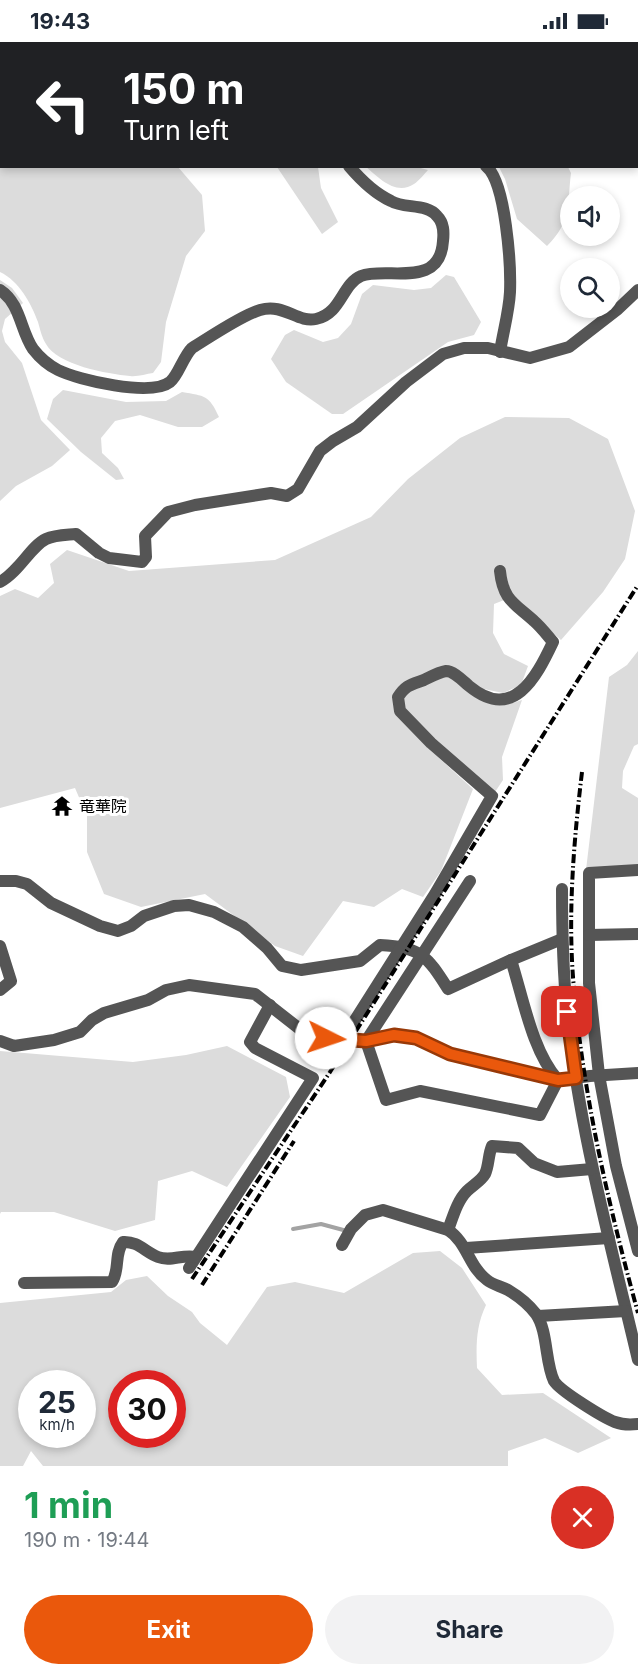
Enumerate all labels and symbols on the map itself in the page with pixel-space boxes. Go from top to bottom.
temple icon: 竜華院 [50,794,74,818]
place label: 竜華院 [79,796,127,816]
pin [541,986,592,1037]
position arrow [294,1006,358,1070]
speed limit sign: 30 [108,1370,186,1448]

